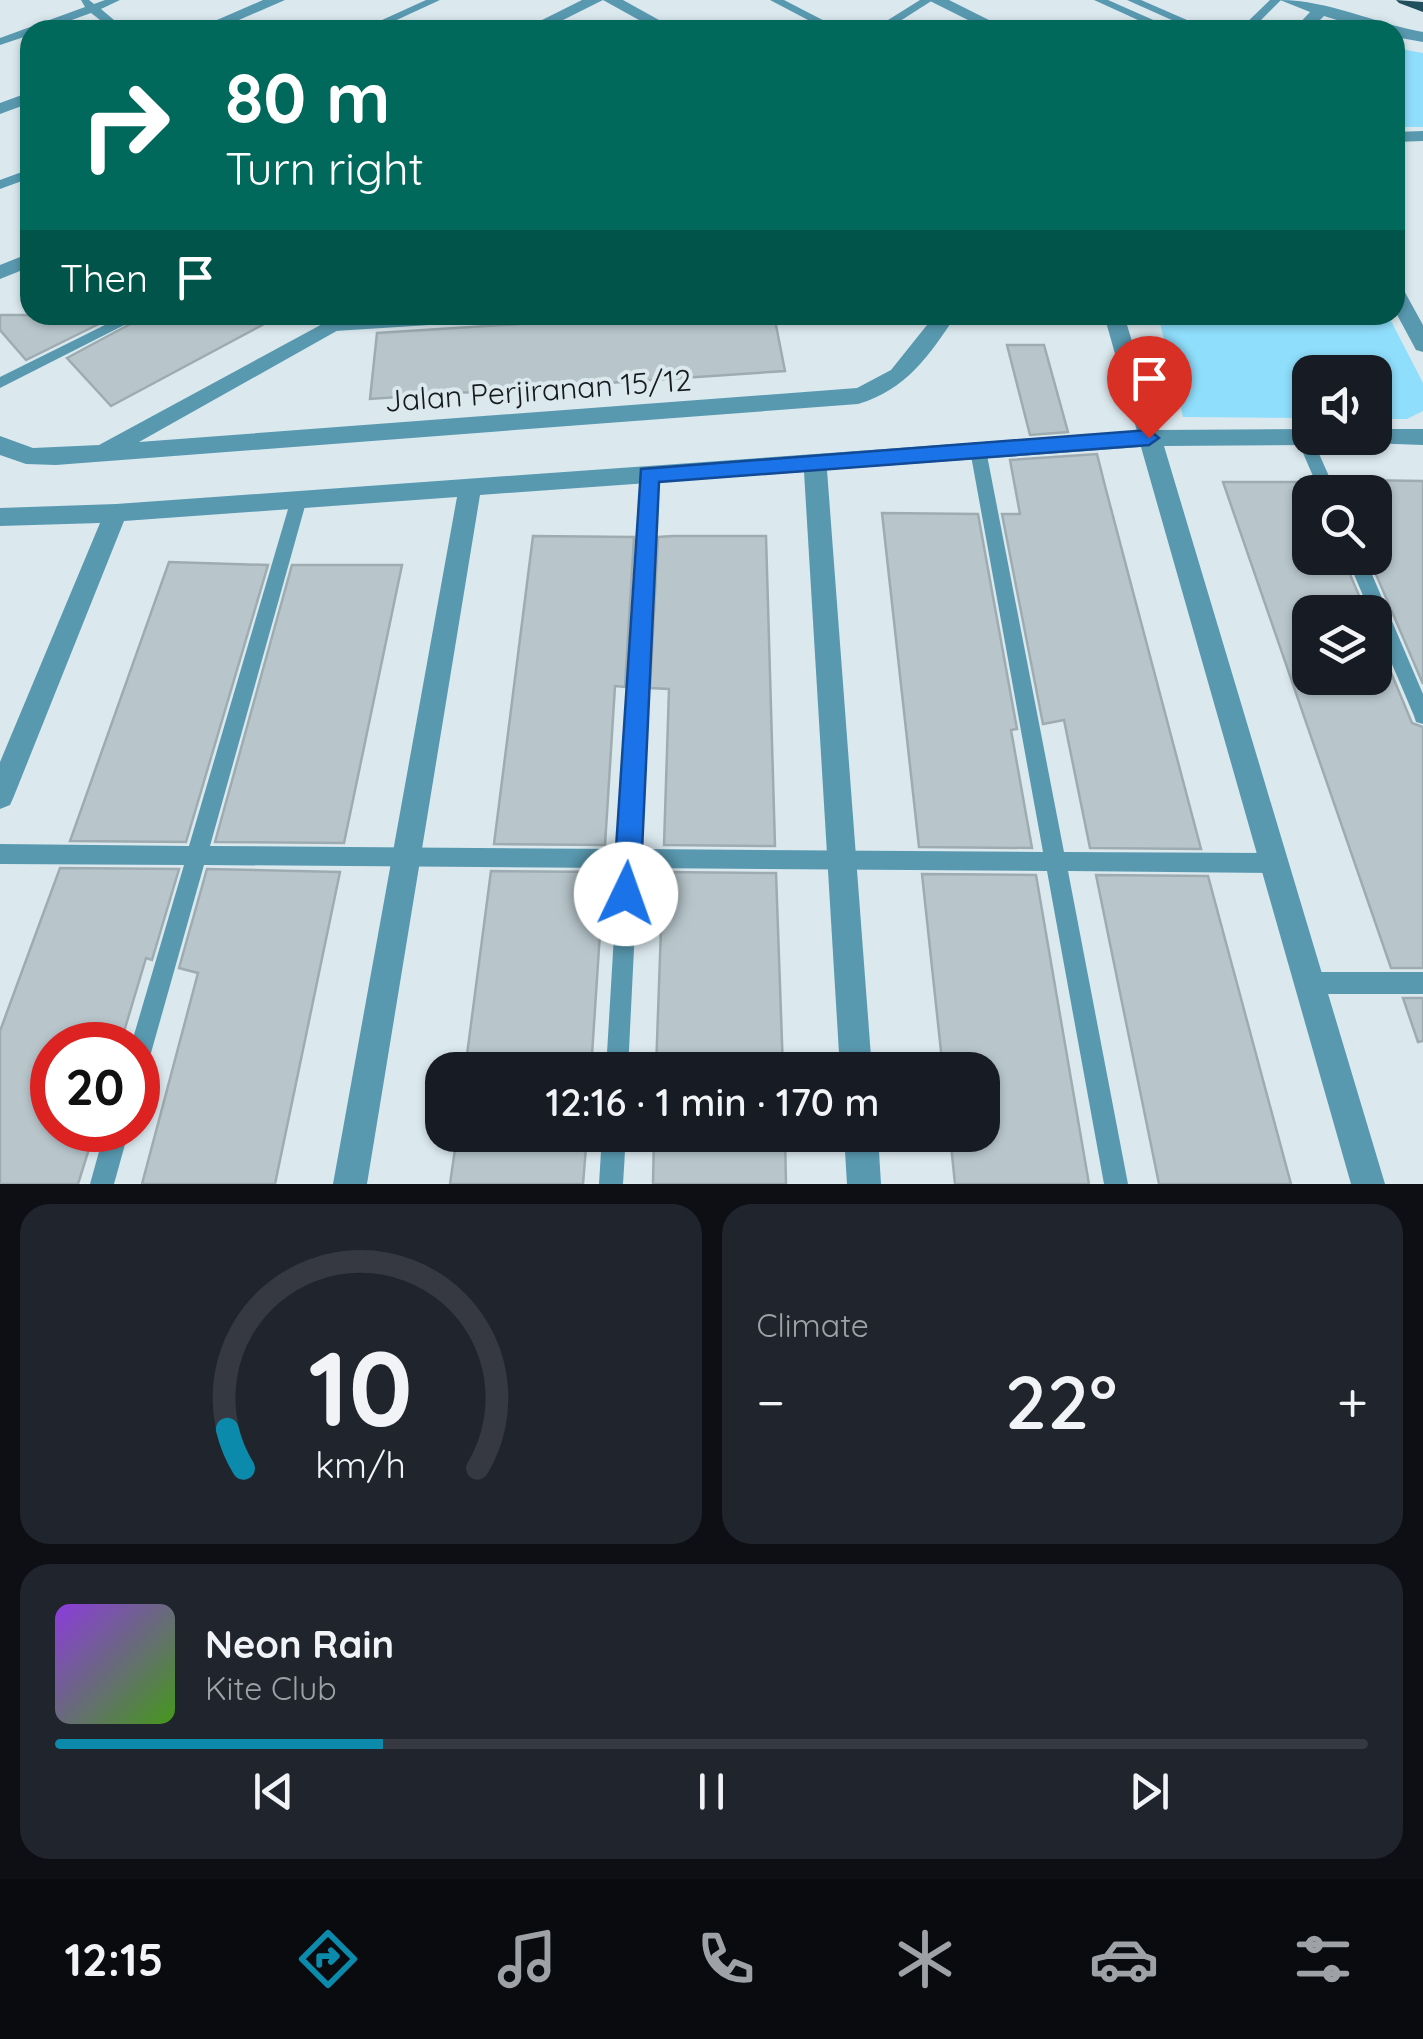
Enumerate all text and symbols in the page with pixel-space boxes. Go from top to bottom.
text: 80 m [225,53,390,141]
icon: right [60,60,190,190]
text: Turn right [225,140,424,196]
icon: arrive [168,250,223,305]
text: Then [60,254,148,302]
pin [1107,336,1192,439]
icon: arrive [1122,351,1177,406]
map controls [1292,355,1392,695]
button: sound [1292,355,1392,455]
street label: Jalan Perjiranan 15/12 [383,360,693,420]
button: search [1292,475,1392,575]
button: layers [1292,595,1392,695]
position arrow [574,842,678,946]
speed limit sign: 20 [30,1022,160,1152]
text: 12:16 · 1 min · 170 m [546,1078,879,1126]
text: Climate [757,1305,869,1345]
text: 10 [309,1322,413,1452]
text: 22° [1005,1354,1117,1448]
text: − [757,1367,785,1436]
text: + [1337,1367,1368,1436]
text: km/h [315,1442,406,1487]
text: Neon Rain [205,1620,394,1668]
text: Kite Club [205,1668,337,1708]
icon: previous [246,1764,301,1819]
icon: pause [684,1764,739,1819]
icon: next [1122,1764,1177,1819]
icon: directions [293,1924,363,1994]
icon: music [492,1924,562,1994]
icon: phone [691,1924,761,1994]
icon: climate [890,1924,960,1994]
icon: car [1089,1924,1159,1994]
icon: filters [1288,1924,1358,1994]
text: 12:15 [65,1931,163,1987]

